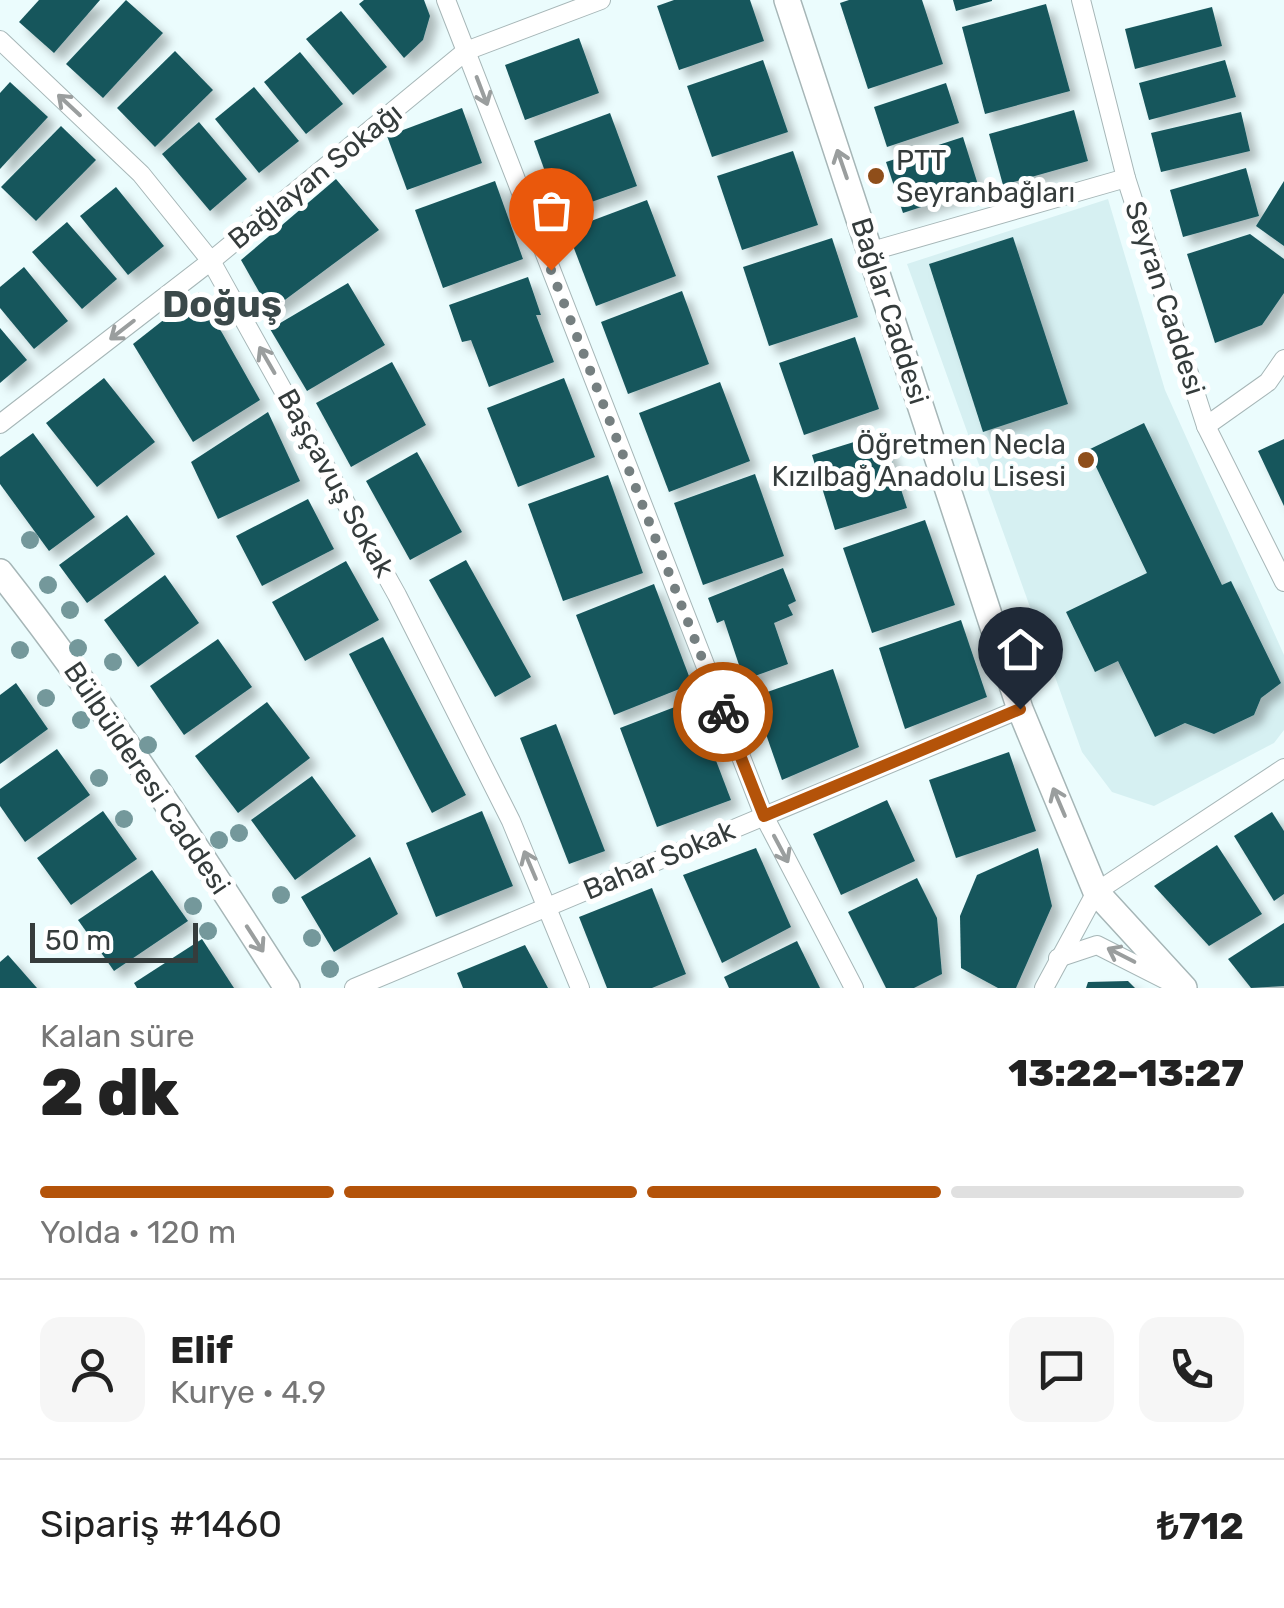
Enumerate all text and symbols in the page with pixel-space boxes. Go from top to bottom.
one-way arrow [474,75,492,105]
one-way arrow [57,93,81,117]
street label: Bağlayan Sokağı [222,96,408,256]
place label: PTT Seyranbağları [896,144,1075,209]
one-way arrow [832,149,850,180]
marker: PTT Seyranbağları [865,165,887,187]
pin [509,168,594,271]
icon: bag [524,183,579,238]
street label: Seyran Caddesi [1118,197,1212,399]
street label: Bağlar Caddesi [844,214,936,408]
district label: Doğuş [162,281,282,327]
one-way arrow [109,319,136,340]
one-way arrow [256,346,276,375]
street label: Başçavuş Sokak [271,383,402,583]
place label: Öğretmen Necla Kızılbağ Anadolu Lisesi [772,428,1066,493]
marker: Öğretmen Necla Kızılbağ Anadolu Lisesi [1075,449,1097,471]
pin [978,607,1063,710]
icon: home [993,622,1048,677]
street label: Bülbülderesi Caddesi [57,656,237,900]
courier [673,662,773,762]
icon: bike [696,685,751,740]
one-way arrow [1049,788,1067,818]
street label: Bahar Sokak [578,813,740,907]
one-way arrow [772,833,791,863]
one-way arrow [520,850,538,881]
scale bar [30,918,198,963]
text: 50 m [45,924,111,957]
one-way arrow [245,924,266,953]
one-way arrow [1106,945,1136,964]
text: Kalan süre [40,1017,195,1055]
text: 13:22–13:27 [1008,1050,1244,1096]
text: 2 dk [40,1054,179,1131]
text: Yolda · 120 m [40,1213,236,1251]
button: person [40,1317,145,1422]
button: chat [1009,1317,1114,1422]
button: phone [1139,1317,1244,1422]
text: Elif [170,1327,233,1373]
text: Kurye · 4.9 [170,1373,326,1411]
text: Sipariş #1460 [40,1501,282,1547]
text: ₺712 [1157,1503,1244,1549]

